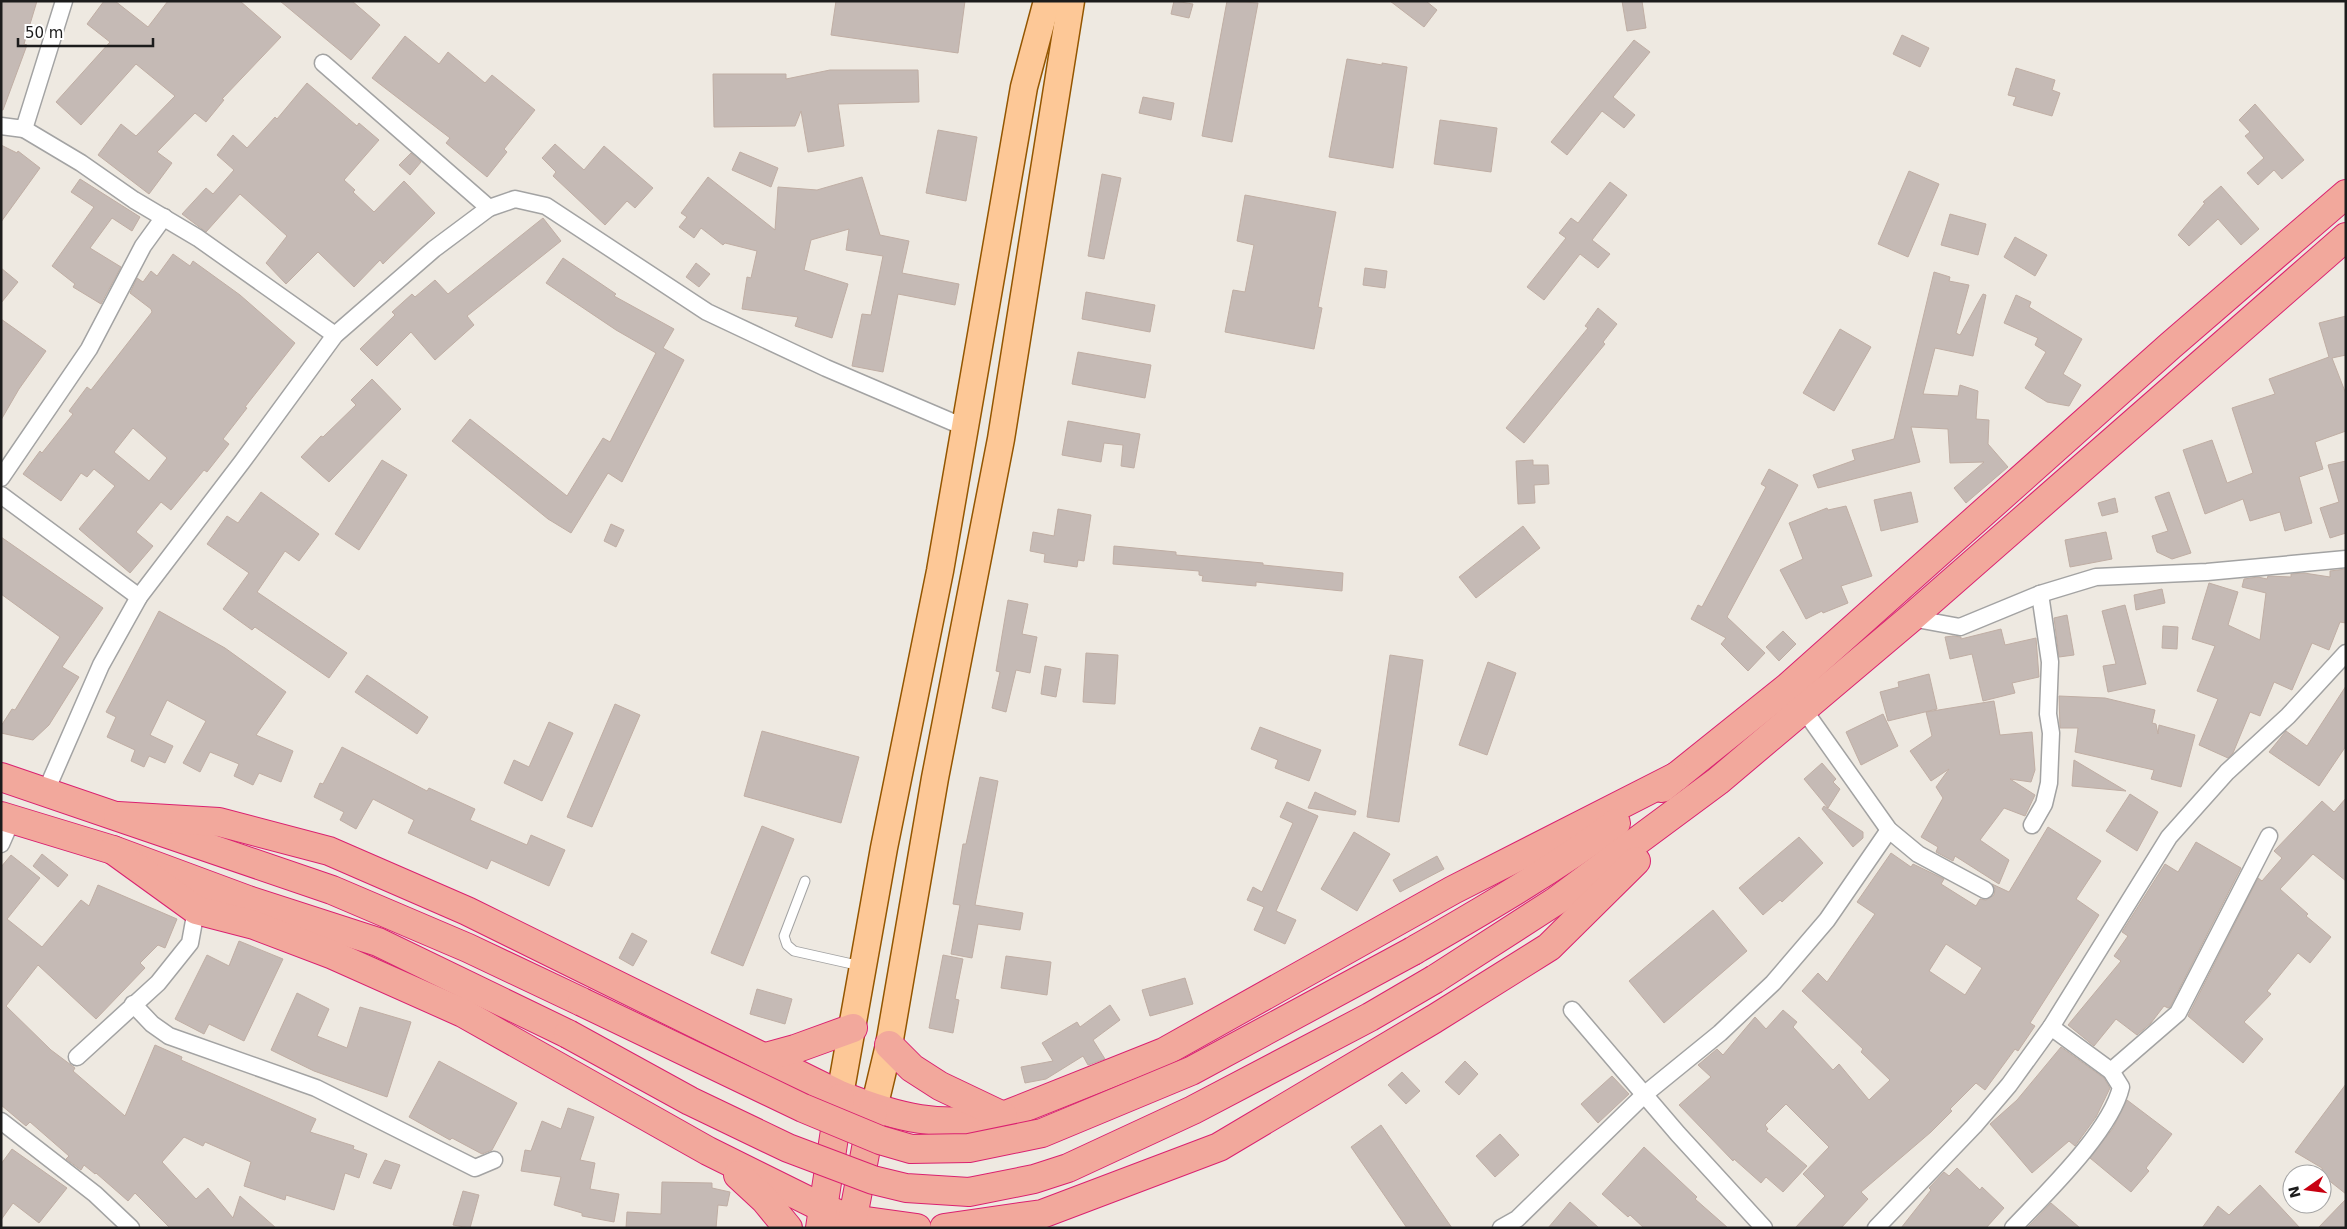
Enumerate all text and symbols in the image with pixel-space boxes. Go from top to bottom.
scale bar [18,15,152,47]
text: 50 m [25,24,63,42]
north arrow [2282,1164,2332,1214]
text: N [2285,1185,2304,1200]

